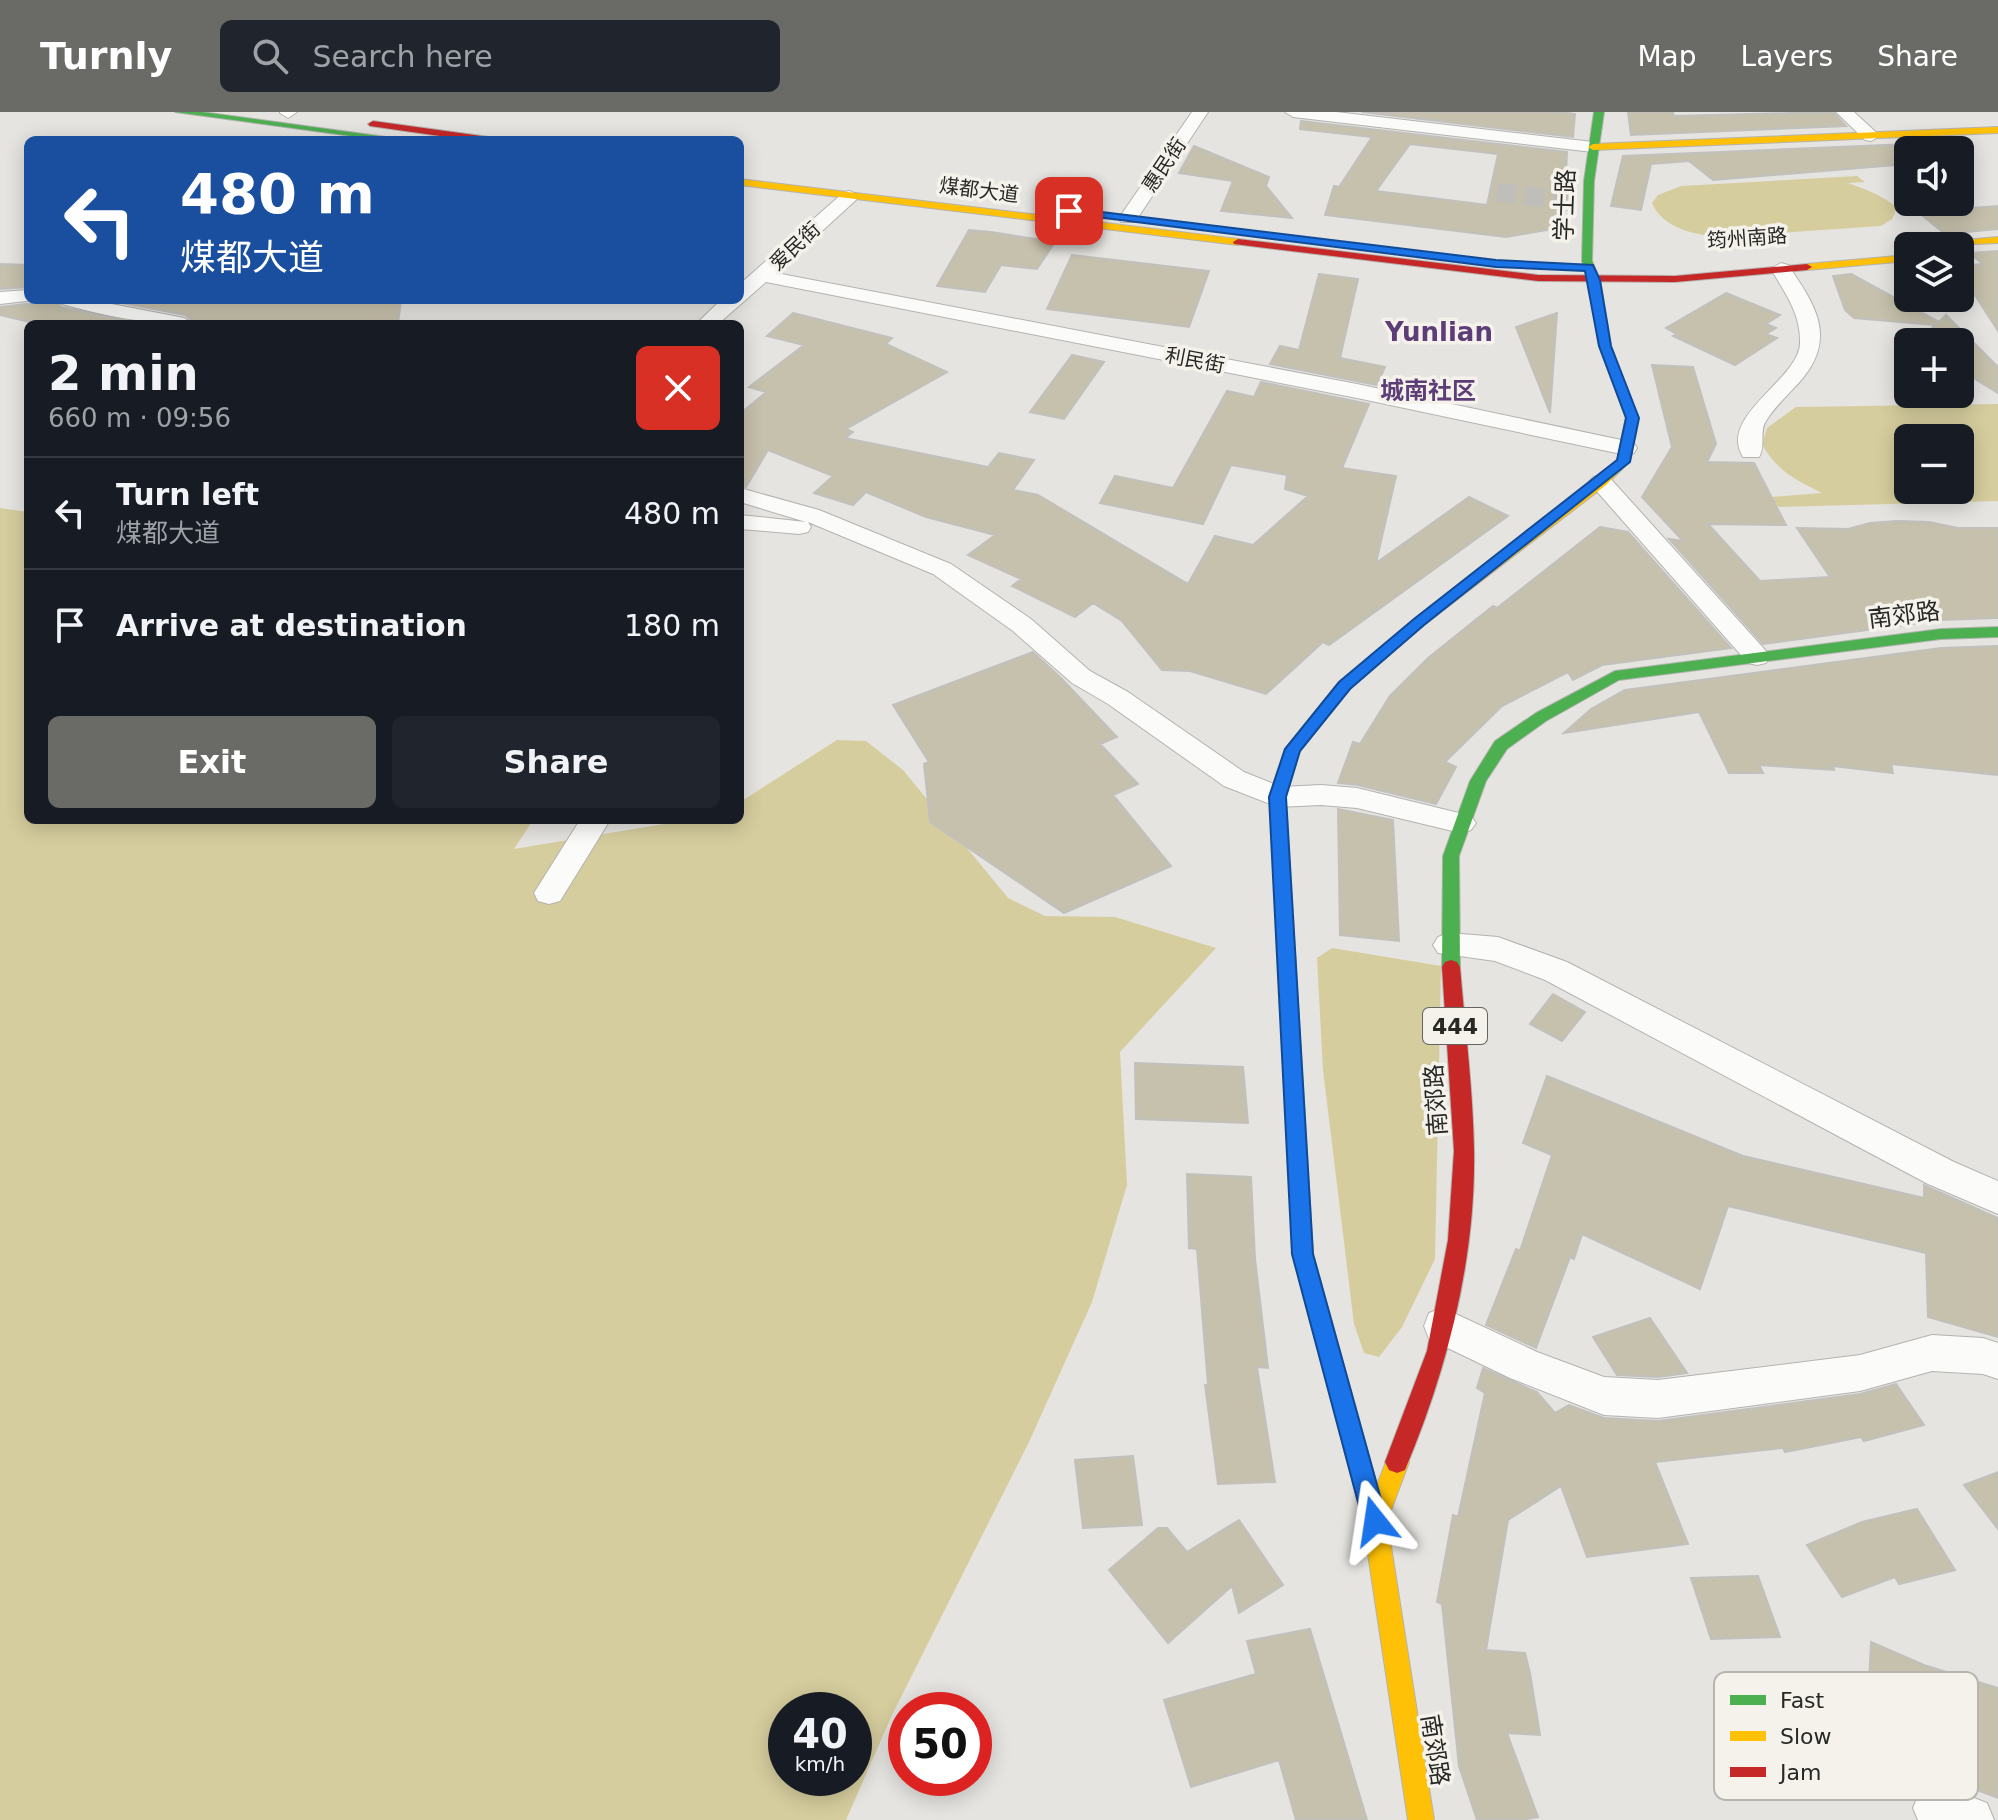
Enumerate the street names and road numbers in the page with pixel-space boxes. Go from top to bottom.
street label: 惠民街 [1137,133,1191,197]
street label: 学士路 [1550,169,1580,241]
street label: 煤都大道 [938,173,1020,207]
street label: 爱民街 [765,217,825,275]
street label: 筠州南路 [1706,223,1788,253]
street label: 利民街 [1163,342,1227,378]
street label: 南郊路 [1867,597,1941,633]
road number: 444 [1423,1008,1487,1044]
street label: 南郊路 [1420,1063,1452,1137]
street label: 南郊路 [1416,1712,1454,1788]

